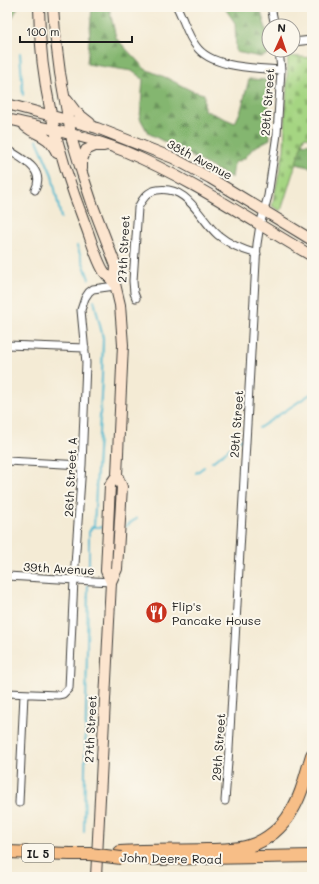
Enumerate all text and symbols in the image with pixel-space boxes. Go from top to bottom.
scale bar [20,18,132,44]
north arrow [261,18,301,58]
text: N [277,20,286,35]
text: 100 m [26,23,60,39]
street label: 29th Street [257,68,277,136]
street label: 38th Avenue [165,135,235,183]
street label: 27th Street [113,215,133,283]
street label: 29th Street [226,390,246,458]
street label: 26th Street A [60,437,80,517]
street label: 39th Avenue [23,558,95,578]
place label: Flip's Pancake House [172,598,261,628]
restaurant icon: Flip's Pancake House [144,600,170,626]
street label: 27th Street [80,695,100,763]
street label: 29th Street [208,713,228,781]
road number: IL 5 [22,844,54,862]
street label: John Deere Road [120,849,222,867]

